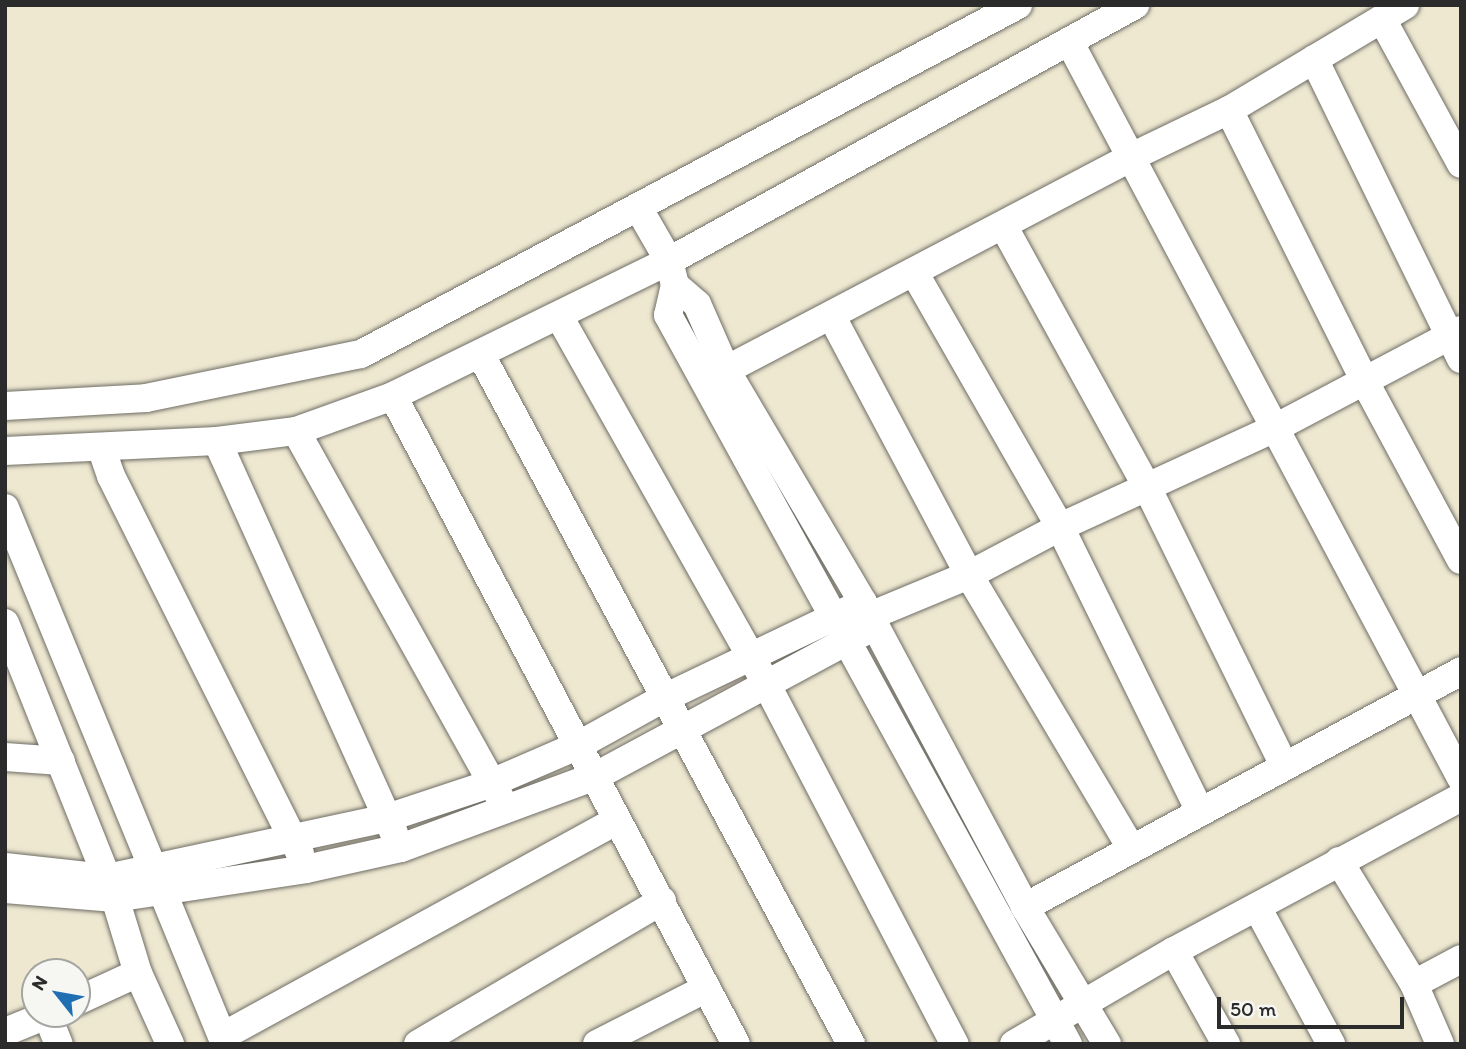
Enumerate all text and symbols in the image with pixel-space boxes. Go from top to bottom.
north arrow [21,958,91,1028]
text: N [26,972,52,994]
scale bar [1221,982,1408,1026]
text: 50 m [1230,996,1276,1021]

